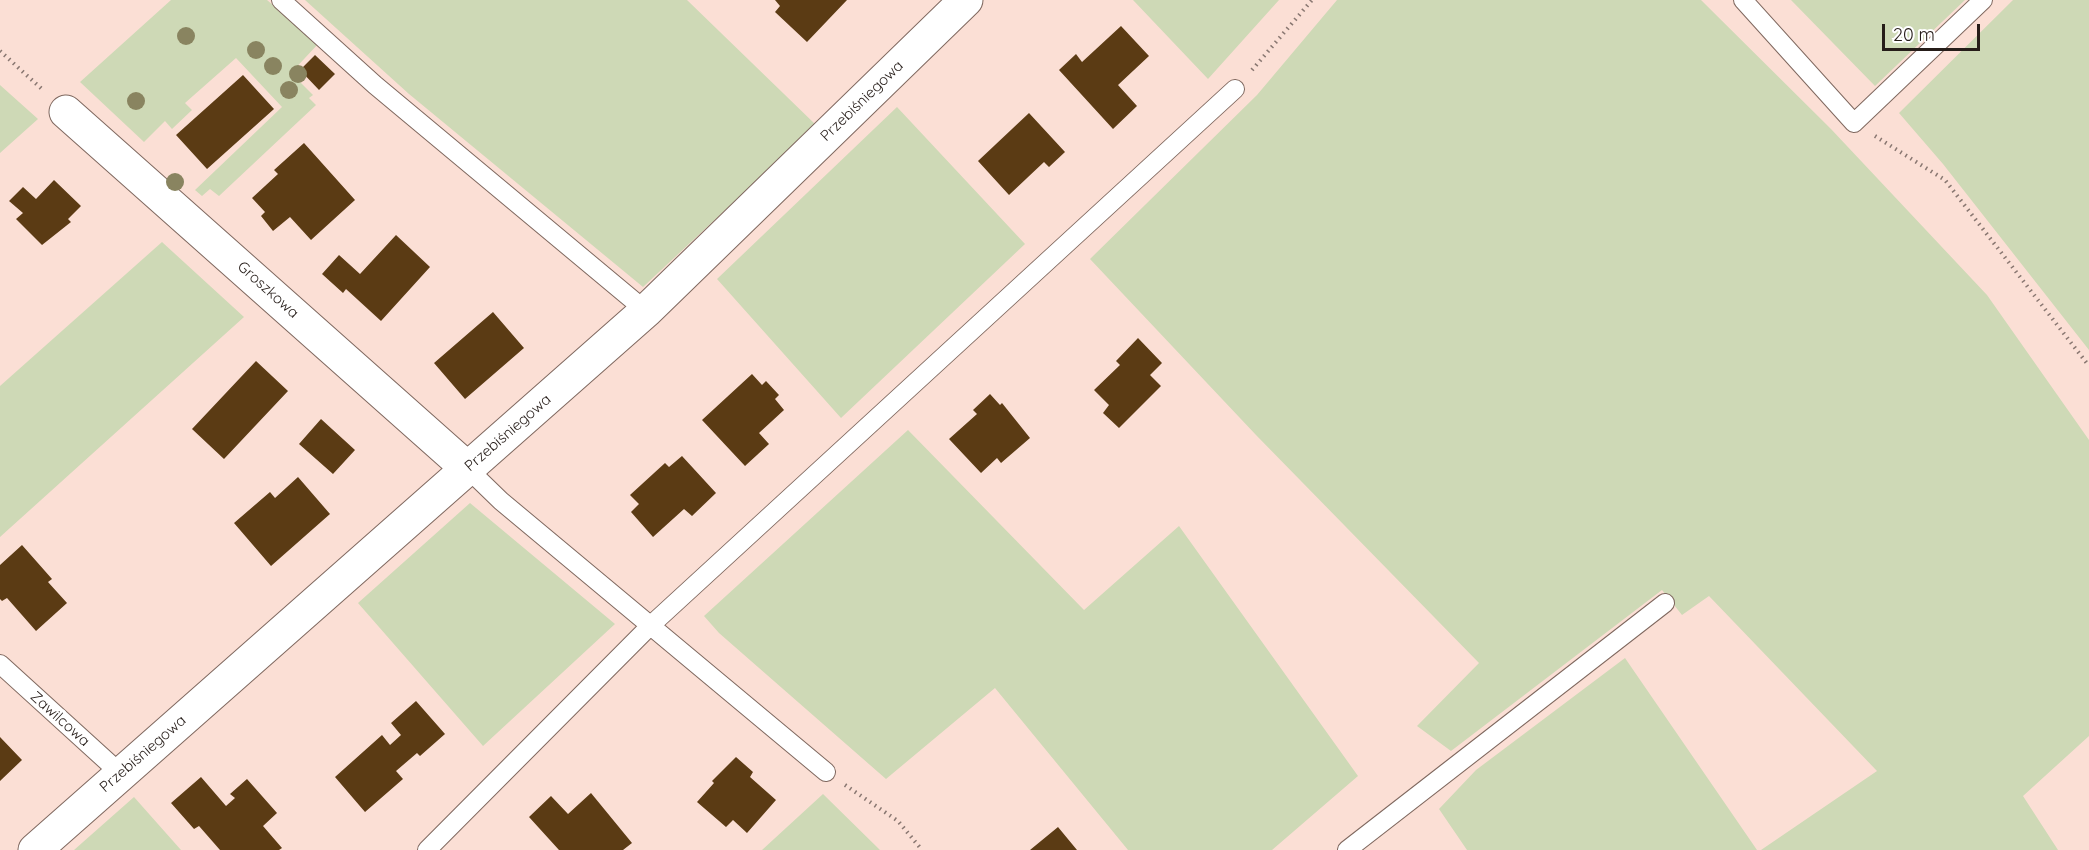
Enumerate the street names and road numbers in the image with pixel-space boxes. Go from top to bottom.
street label: Przebiśniegowa [817,57,907,145]
street label: Groszkowa [234,258,302,322]
street label: Przebiśniegowa [461,391,555,475]
street label: Zawilcowa [27,688,93,750]
street label: Przebiśniegowa [96,712,190,796]

